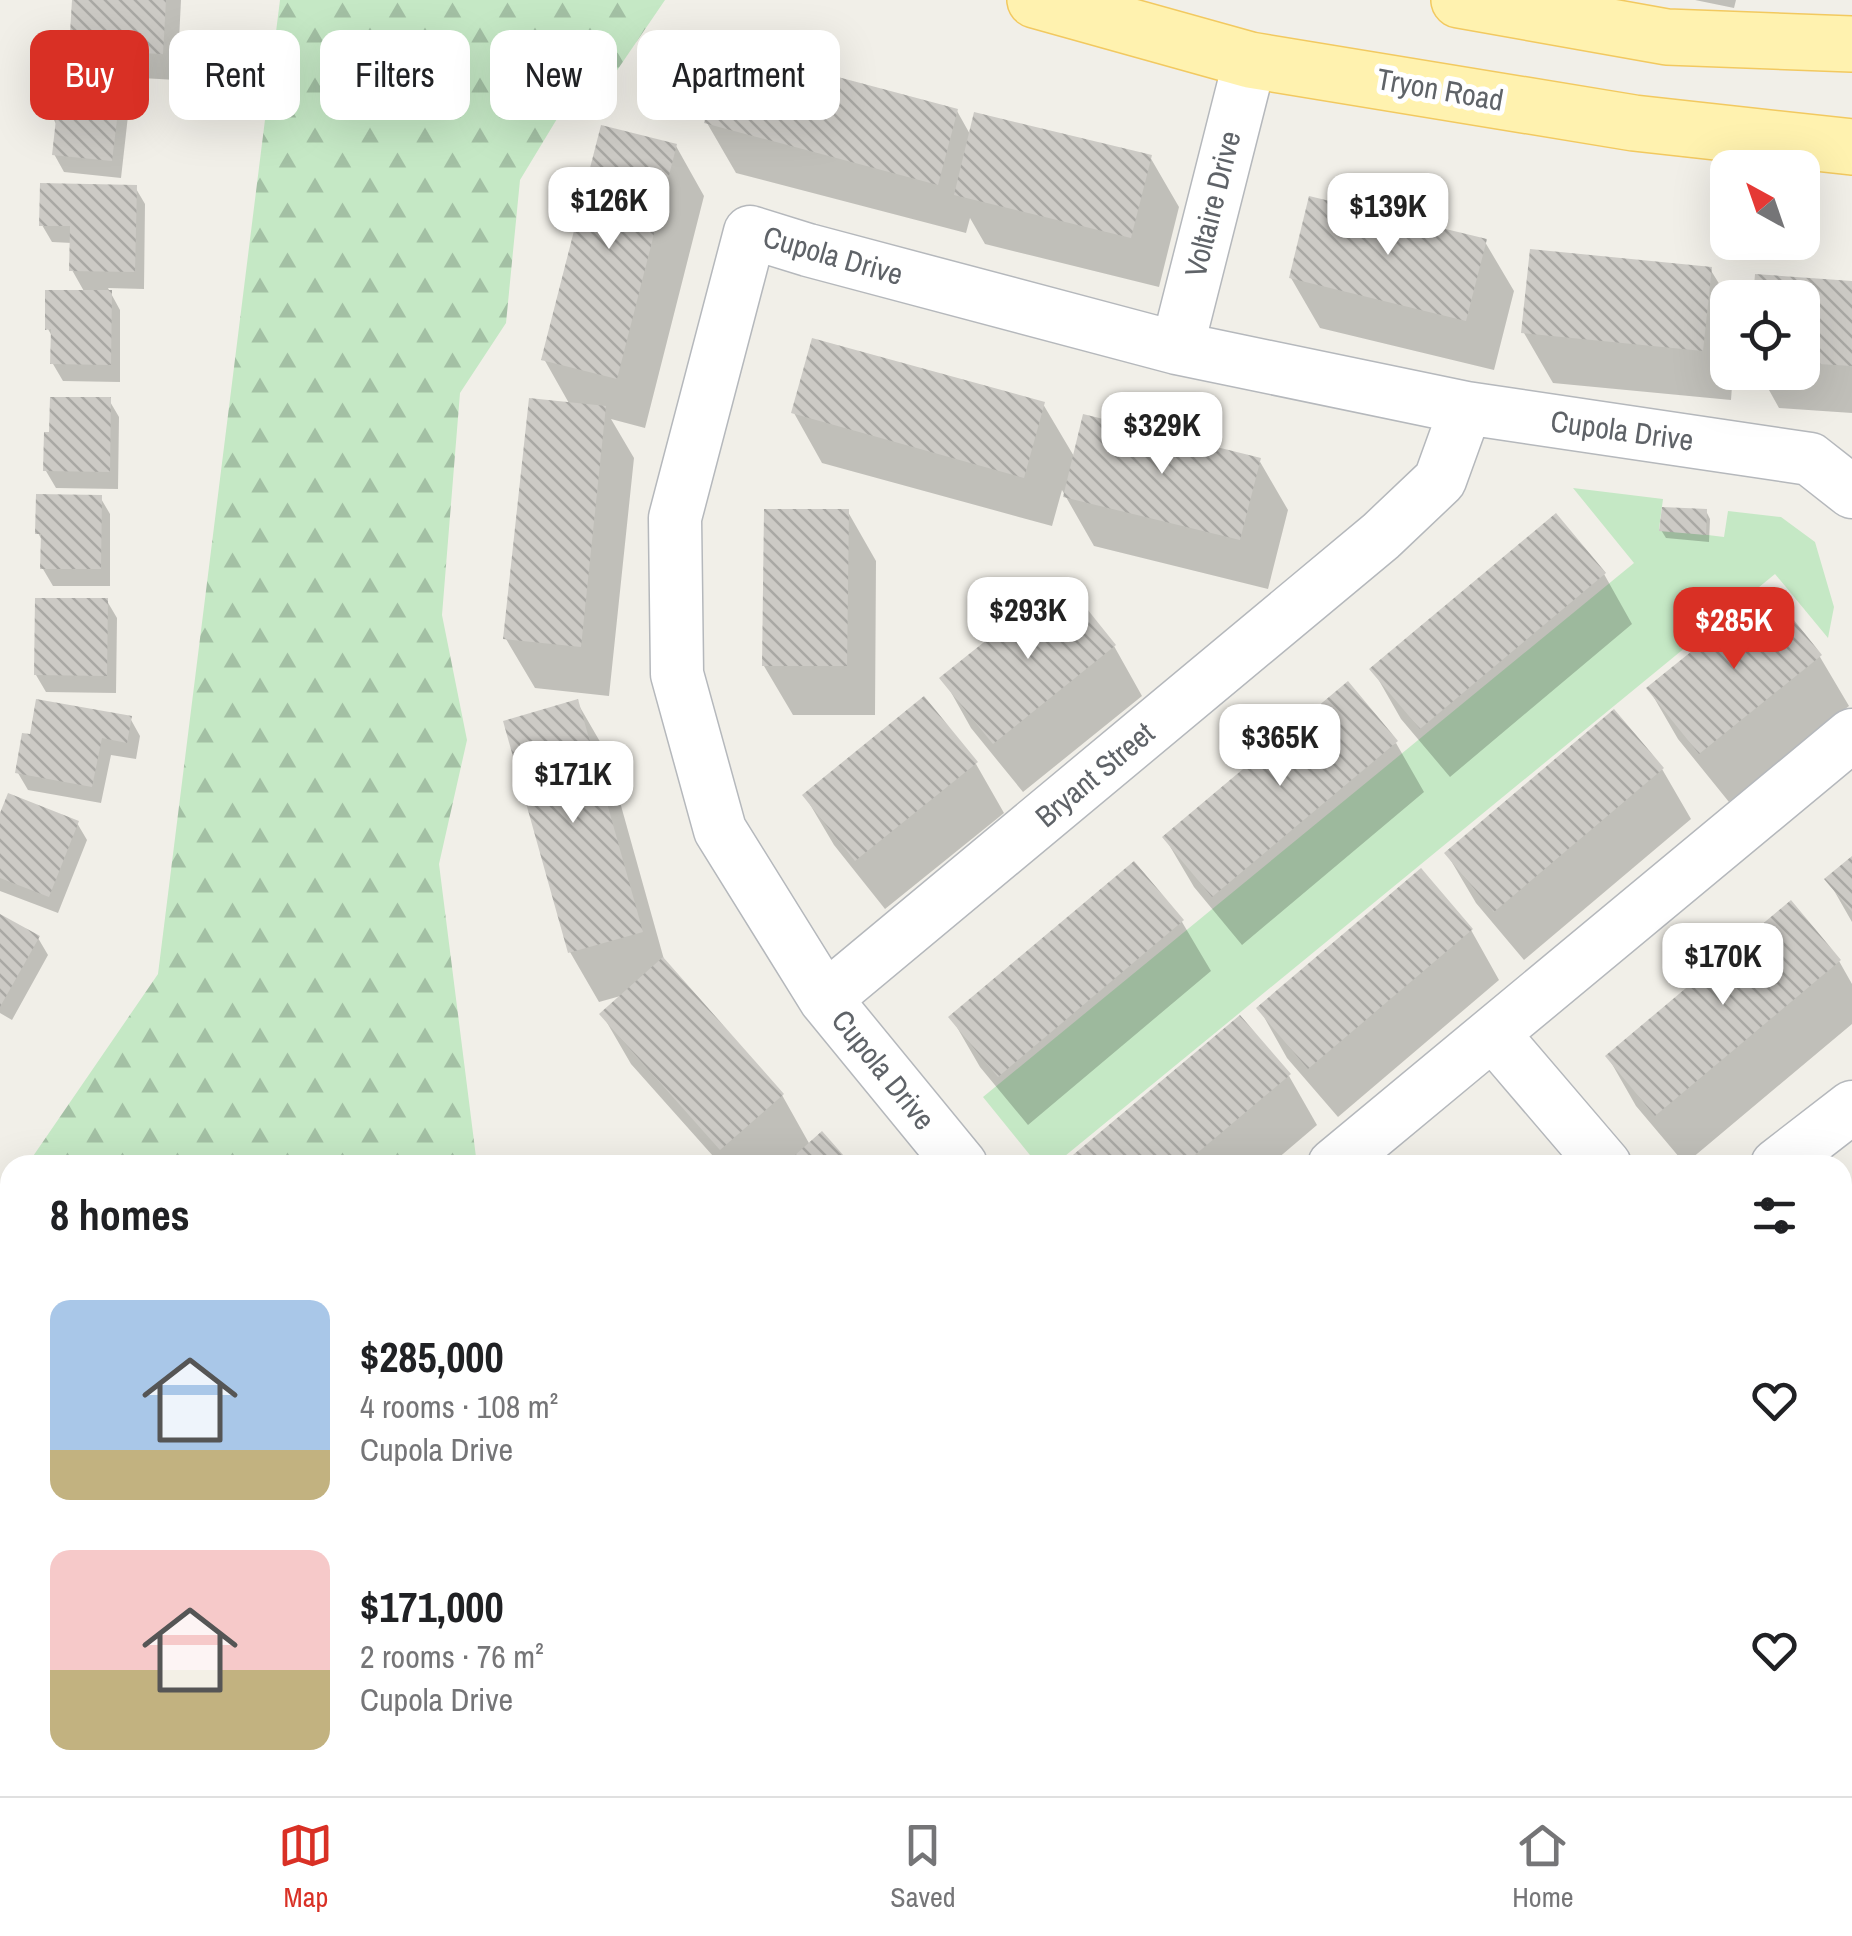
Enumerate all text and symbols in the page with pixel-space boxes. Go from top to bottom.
chip: Buy [30,30,149,120]
chip: Rent [169,30,300,120]
chip: Filters [320,30,470,120]
chip: New [490,30,617,120]
chip: Apartment [637,30,840,120]
street label: Tryon Road [1374,58,1506,120]
street label: Voltaire Drive [1175,127,1249,281]
north arrow [1710,150,1820,260]
map controls [1710,150,1820,390]
pin: $126K [539,167,679,252]
pin: $139K [1318,173,1458,258]
text: $126K [570,178,648,221]
text: $139K [1349,184,1427,227]
street label: Cupola Drive [759,216,908,294]
button: locate [1710,280,1820,390]
pin: $329K [1092,392,1232,477]
street label: Cupola Drive [1548,400,1696,460]
text: $329K [1123,403,1201,446]
pin: $293K [958,577,1098,662]
pin: $285K [1664,587,1804,672]
text: $293K [989,588,1067,631]
text: $285K [1695,598,1773,641]
pin: $365K [1210,704,1350,789]
street label: Bryant Street [1027,713,1162,836]
text: $365K [1241,715,1319,758]
pin: $171K [503,741,643,826]
text: $171K [534,752,612,795]
pin: $170K [1653,923,1793,1008]
text: $170K [1684,934,1762,977]
street label: Cupola Drive [823,1001,944,1138]
text: 8 homes [50,1187,190,1243]
icon: filters [1747,1188,1802,1243]
text: $285,000 [360,1329,504,1385]
icon: home [130,1340,250,1460]
icon: heart [1747,1373,1802,1428]
text: 4 rooms · 108 m² [360,1385,558,1428]
text: Cupola Drive [360,1428,513,1471]
text: $171,000 [360,1579,504,1635]
icon: home [130,1590,250,1710]
icon: heart [1747,1623,1802,1678]
text: 2 rooms · 76 m² [360,1635,544,1678]
text: Cupola Drive [360,1678,513,1721]
tab: Map [278,1818,333,1916]
tab: Saved [890,1818,955,1916]
tab: Home [1512,1818,1574,1916]

